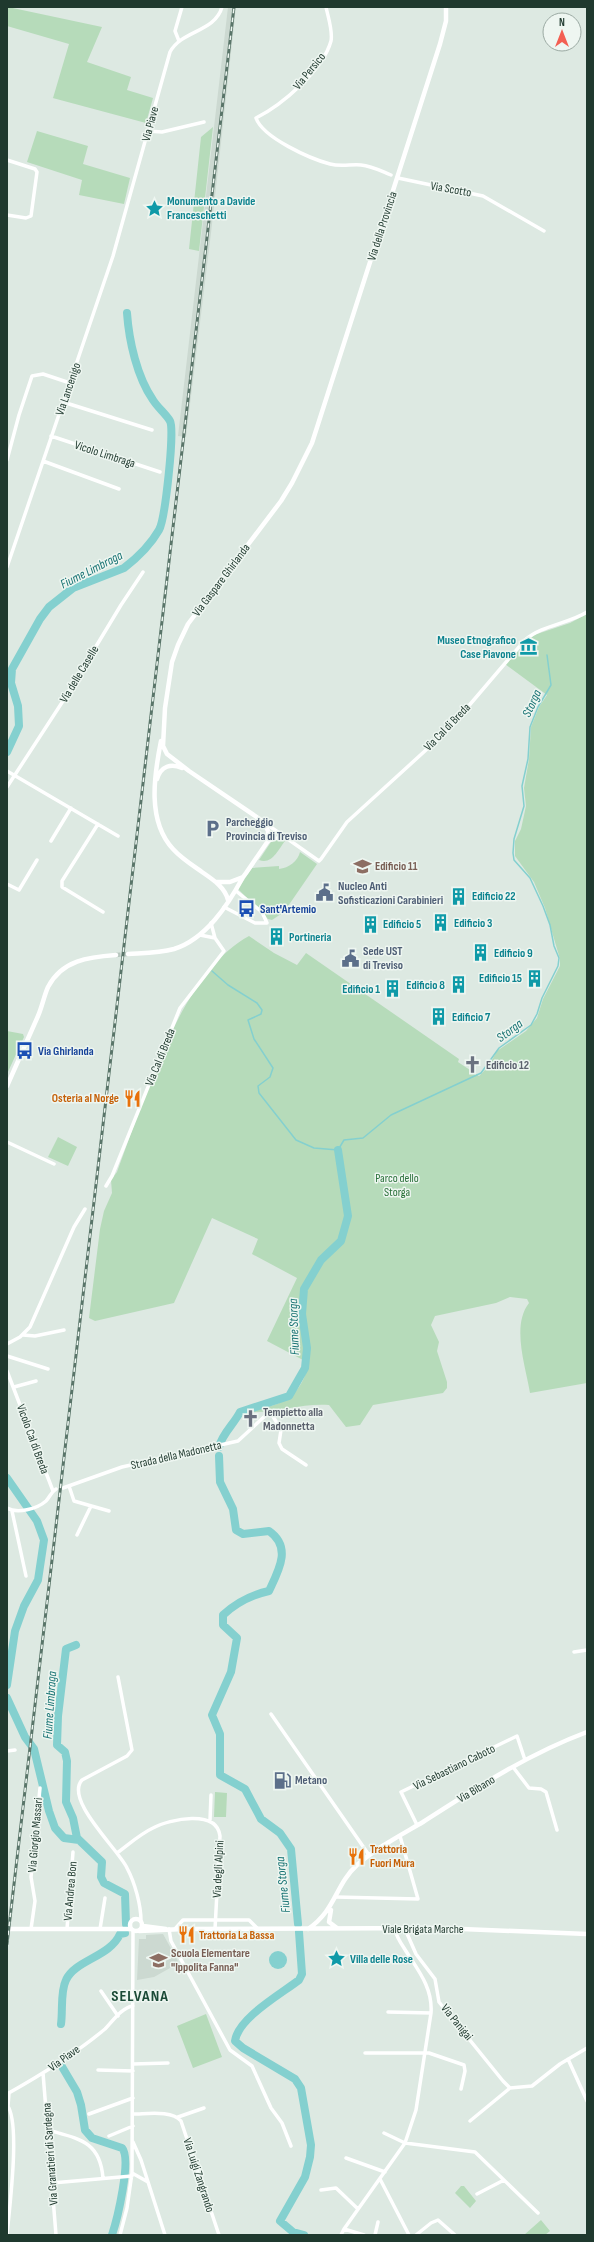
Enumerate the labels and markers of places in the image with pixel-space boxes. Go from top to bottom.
place label: Monumento a Davide Franceschetti [167,194,255,223]
place icon: Monumento a Davide Franceschetti [144,198,164,218]
place label: Museo Etnografico Case Piavone [437,633,516,662]
museum icon: Museo Etnografico Case Piavone [519,637,539,657]
place label: Parcheggio Provincia di Treviso [226,815,307,844]
parking icon: Parcheggio Provincia di Treviso [203,819,223,839]
school or university icon: Edificio 11 [352,856,372,876]
place label: Edificio 11 [375,859,418,874]
place label: Nucleo Anti Sofisticazioni Carabinieri [338,879,443,908]
public building icon: Nucleo Anti Sofisticazioni Carabinieri [315,883,335,903]
building icon: Edificio 22 [449,886,469,906]
place label: Edificio 22 [472,889,516,904]
bus stop icon: Sant'Artemio [237,899,257,919]
place label: Sant'Artemio [260,902,316,917]
building icon: Edificio 3 [431,913,451,933]
building icon: Edificio 5 [360,914,380,934]
place label: Edificio 3 [454,916,492,931]
place label: Edificio 5 [383,917,421,932]
building icon: Portineria [266,927,286,947]
place label: Portineria [289,930,332,945]
building icon: Edificio 9 [471,943,491,963]
place label: Sede UST di Treviso [363,944,403,973]
place label: Edificio 9 [494,946,533,961]
public building icon: Sede UST di Treviso [340,948,360,968]
building icon: Edificio 15 [525,968,545,988]
place label: Edificio 15 [479,971,522,986]
building icon: Edificio 8 [448,975,468,995]
place label: Edificio 8 [406,978,445,993]
building icon: Edificio 1 [383,979,403,999]
place label: Edificio 1 [342,982,380,997]
building icon: Edificio 7 [429,1007,449,1027]
place label: Edificio 7 [452,1010,491,1025]
bus stop icon: Via Ghirlanda [15,1041,35,1061]
place label: Via Ghirlanda [38,1044,94,1059]
church icon: Edificio 12 [463,1055,483,1075]
place label: Edificio 12 [486,1058,529,1073]
restaurant icon: Osteria al Norge [122,1088,142,1108]
place label: Osteria al Norge [52,1091,119,1106]
place label: Tempietto alla Madonnetta [263,1405,323,1434]
church icon: Tempietto alla Madonnetta [240,1409,260,1429]
fuel station icon: Metano [272,1770,292,1790]
place label: Metano [295,1773,327,1788]
place label: Trattoria Fuori Mura [370,1842,415,1871]
restaurant icon: Trattoria Fuori Mura [347,1846,367,1866]
restaurant icon: Trattoria La Bassa [176,1925,196,1945]
place label: Trattoria La Bassa [199,1928,274,1943]
place label: Scuola Elementare "Ippolita Fanna" [171,1946,250,1975]
place icon: Villa delle Rose [327,1949,347,1969]
school or university icon: Scuola Elementare "Ippolita Fanna" [148,1950,168,1970]
place label: Villa delle Rose [350,1952,413,1967]

